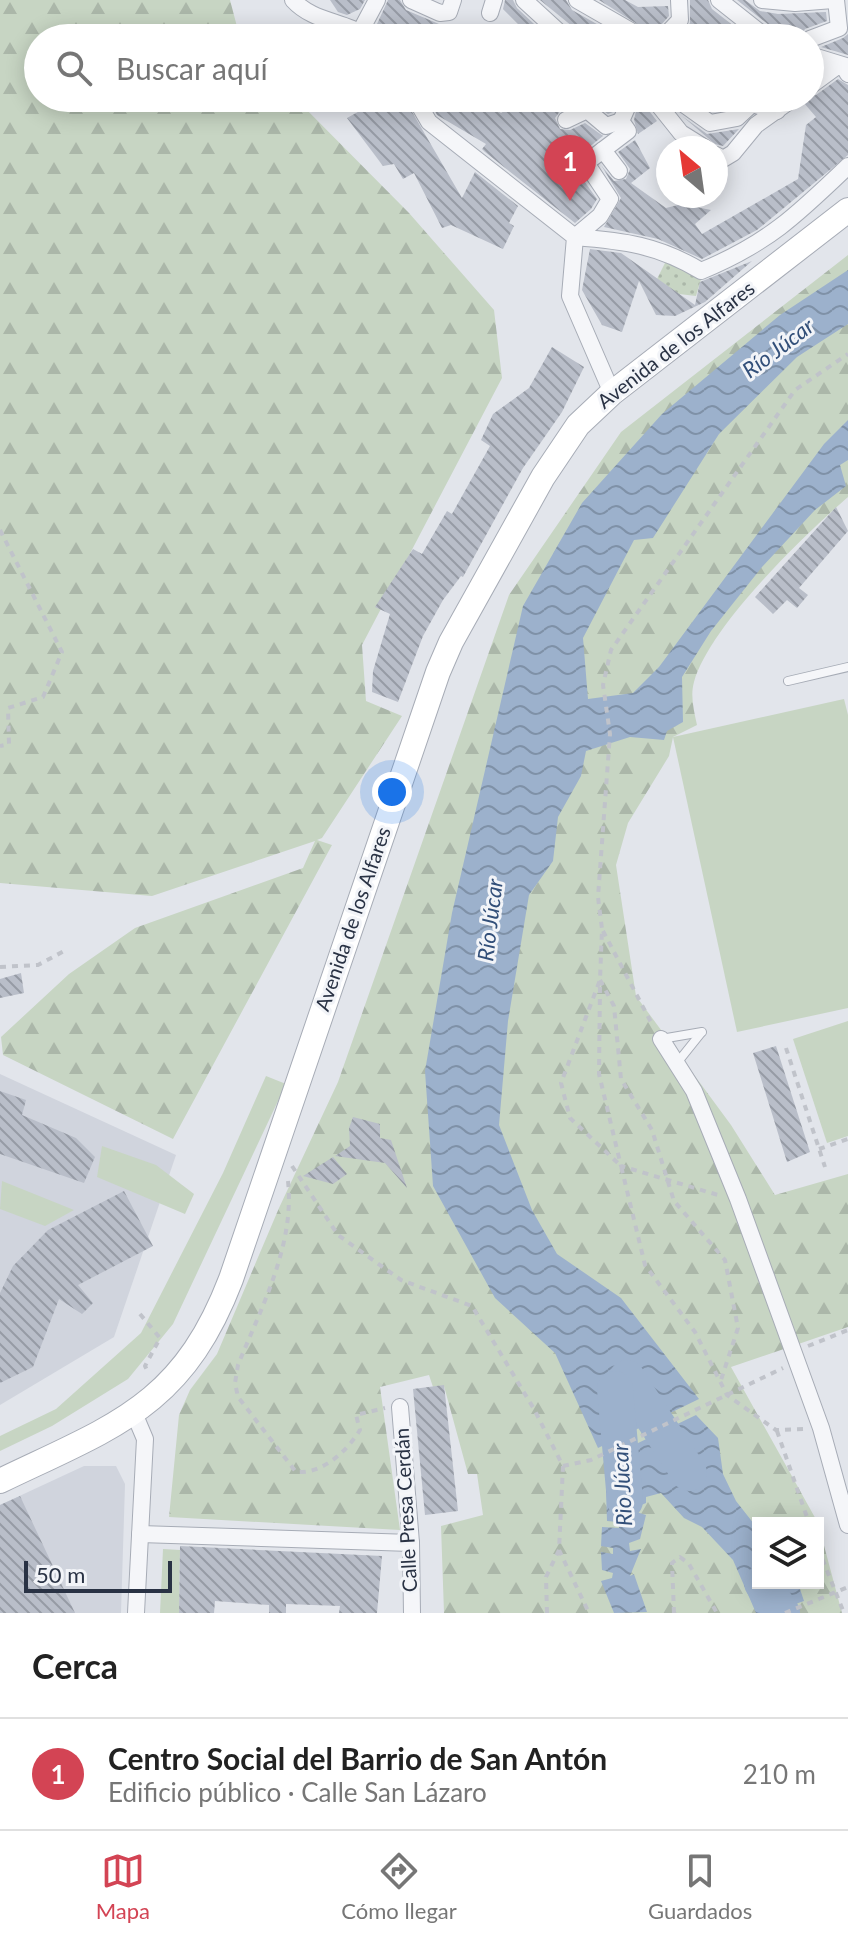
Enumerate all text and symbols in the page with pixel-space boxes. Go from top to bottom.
search box [24,24,824,112]
icon: search [52,46,96,90]
text: Buscar aquí [116,50,268,86]
pin: 1 [544,135,596,201]
north arrow [656,136,728,208]
street label: Avenida de los Alfares [592,275,759,413]
water label: Río Júcar [737,312,819,383]
your location [372,772,412,812]
street label: Avenida de los Alfares [309,824,395,1014]
water label: Río Júcar [471,877,508,963]
street label: Calle Presa Cerdán [389,1427,421,1593]
water label: Rio Júcar [606,1443,637,1527]
map controls [752,1517,824,1589]
button: layers [752,1517,824,1589]
scale bar [24,1557,172,1593]
text: 50 m [36,1561,85,1588]
text: Cerca [32,1645,118,1686]
text: Centro Social del Barrio de San Antón [108,1740,607,1776]
text: 1 [50,1758,66,1790]
text: 210 m [743,1758,816,1790]
text: Edificio público · Calle San Lázaro [108,1776,487,1808]
tab: Mapa [96,1849,150,1924]
tab: Cómo llegar [341,1849,457,1924]
tab: Guardados [648,1849,752,1924]

